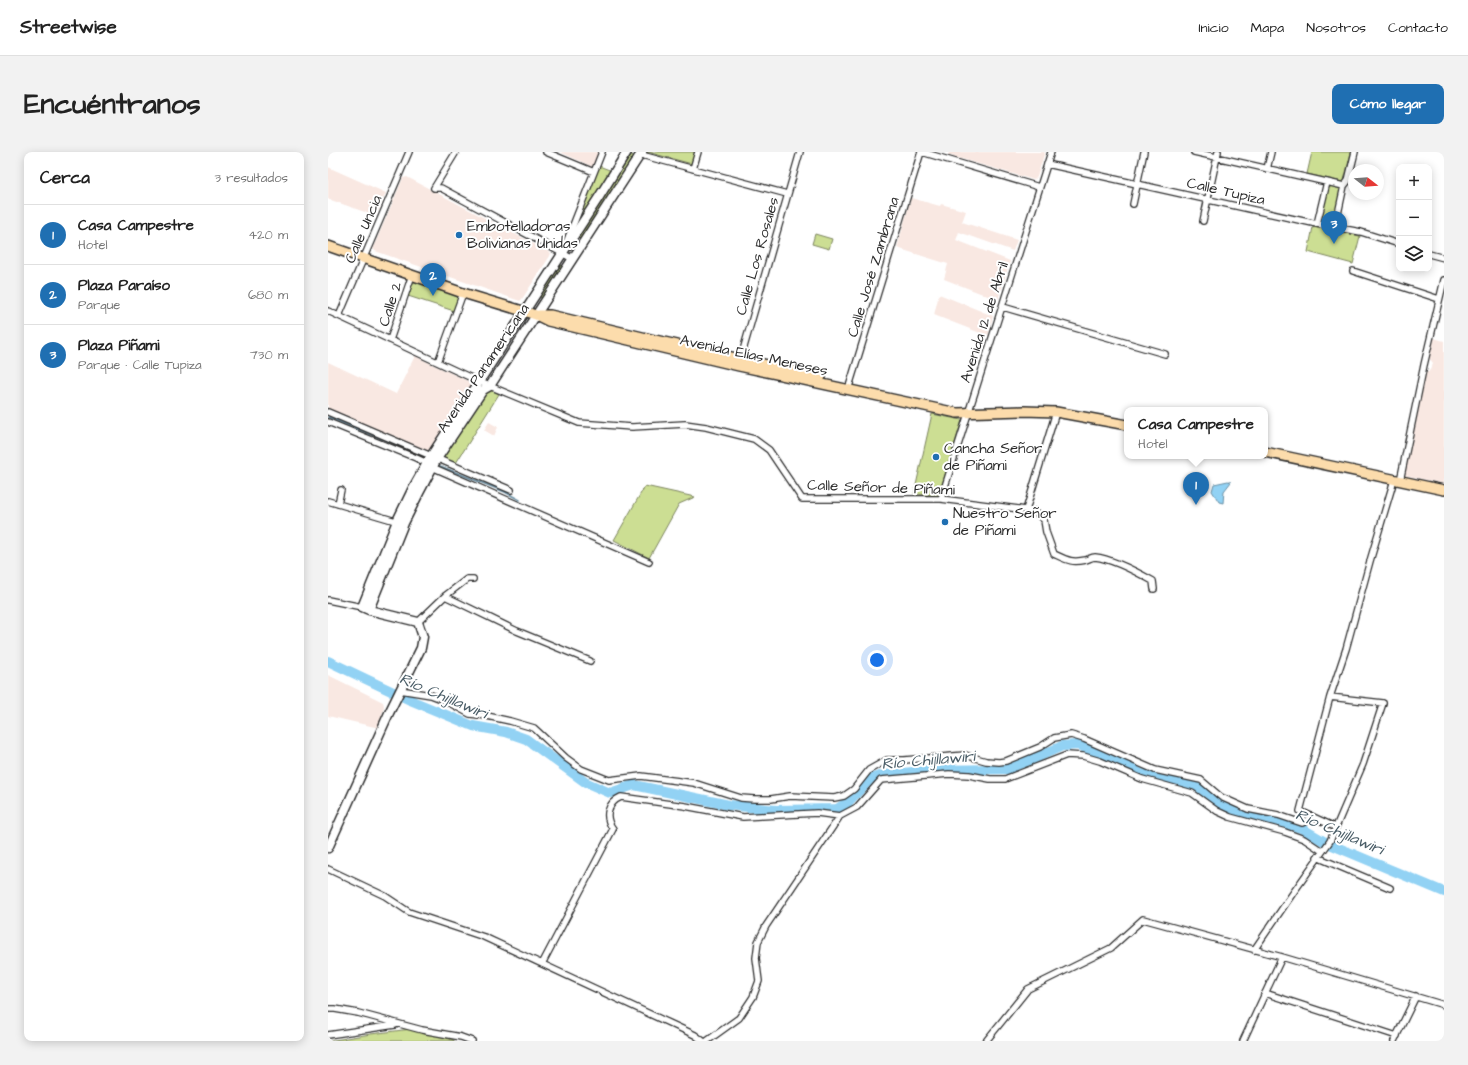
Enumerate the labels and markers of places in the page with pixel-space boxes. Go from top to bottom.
pin: 3 [1321,211,1347,244]
place label: Embotelladoras Bolivianas Unidas [467,216,579,254]
marker: Embotelladoras Bolivianas Unidas [454,230,464,240]
pin: 2 [420,263,446,296]
place label: Cancha Señor de Piñami [944,438,1042,476]
marker: Cancha Señor de Piñami [931,452,941,462]
pin: 1 [1183,472,1209,505]
place label: Nuestro Señor de Piñami [953,503,1056,541]
marker: Nuestro Señor de Piñami [940,517,950,527]

